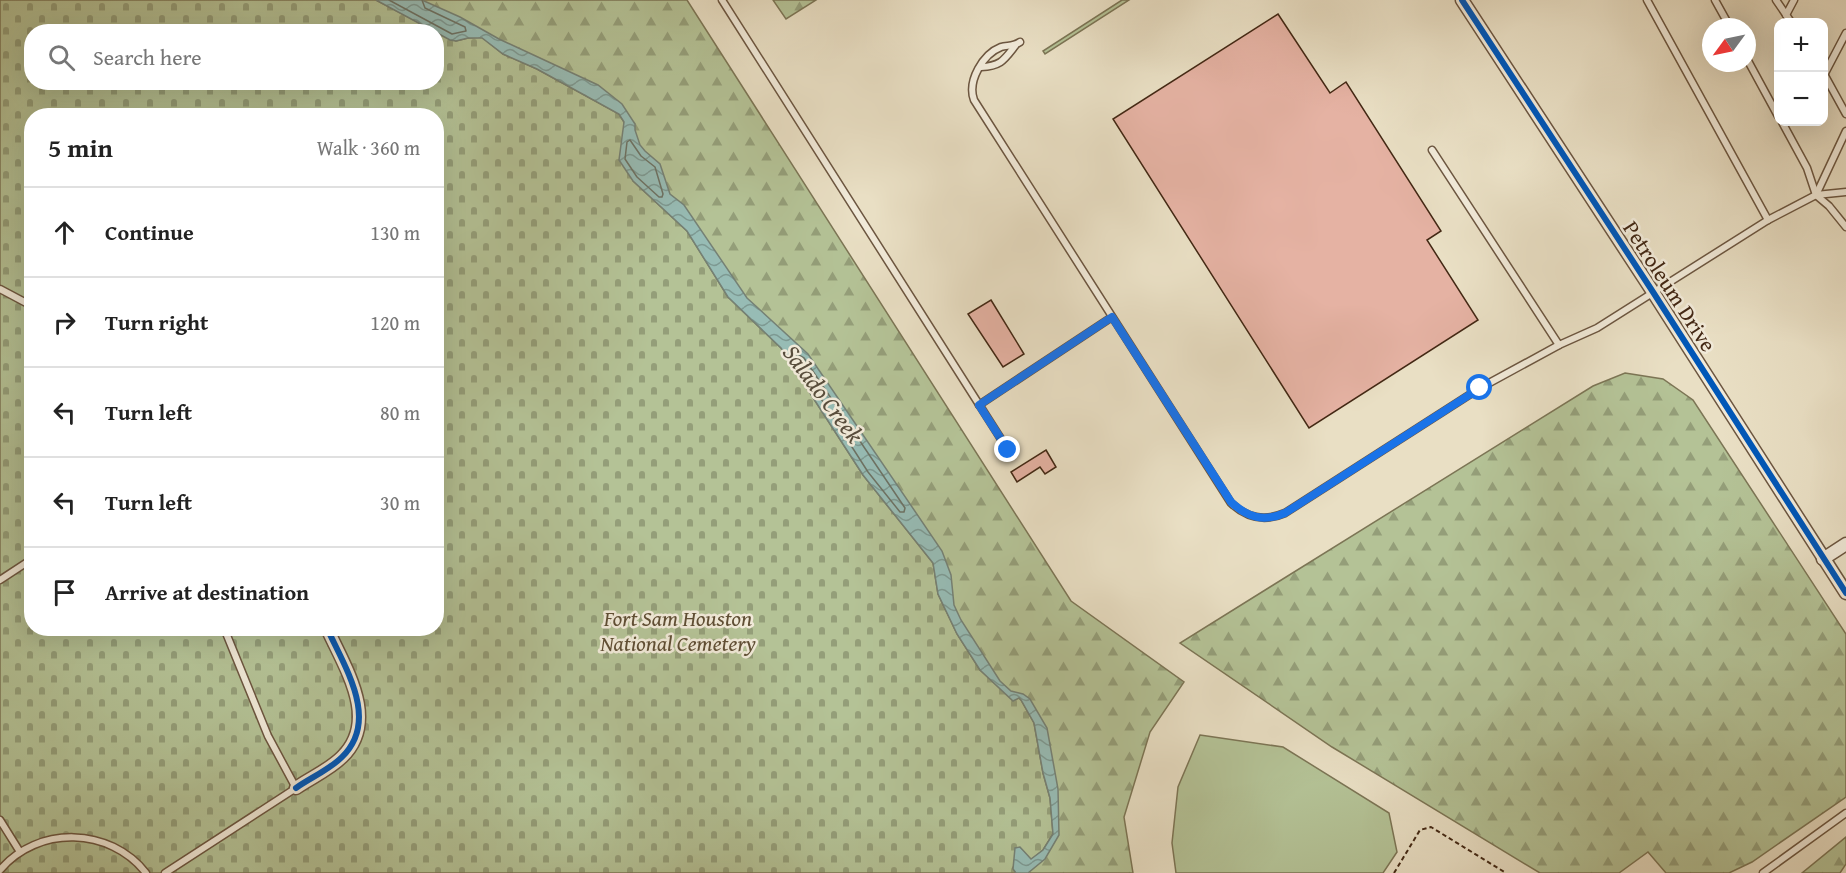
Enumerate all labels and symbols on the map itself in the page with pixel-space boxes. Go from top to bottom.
north arrow [1702,18,1756,72]
street label: Petroleum Drive [1616,214,1724,358]
water label: Salado Creek [775,337,872,451]
route start [1466,374,1492,400]
route end [994,436,1020,462]
park label: Fort Sam Houston National Cemetery [599,602,756,659]

